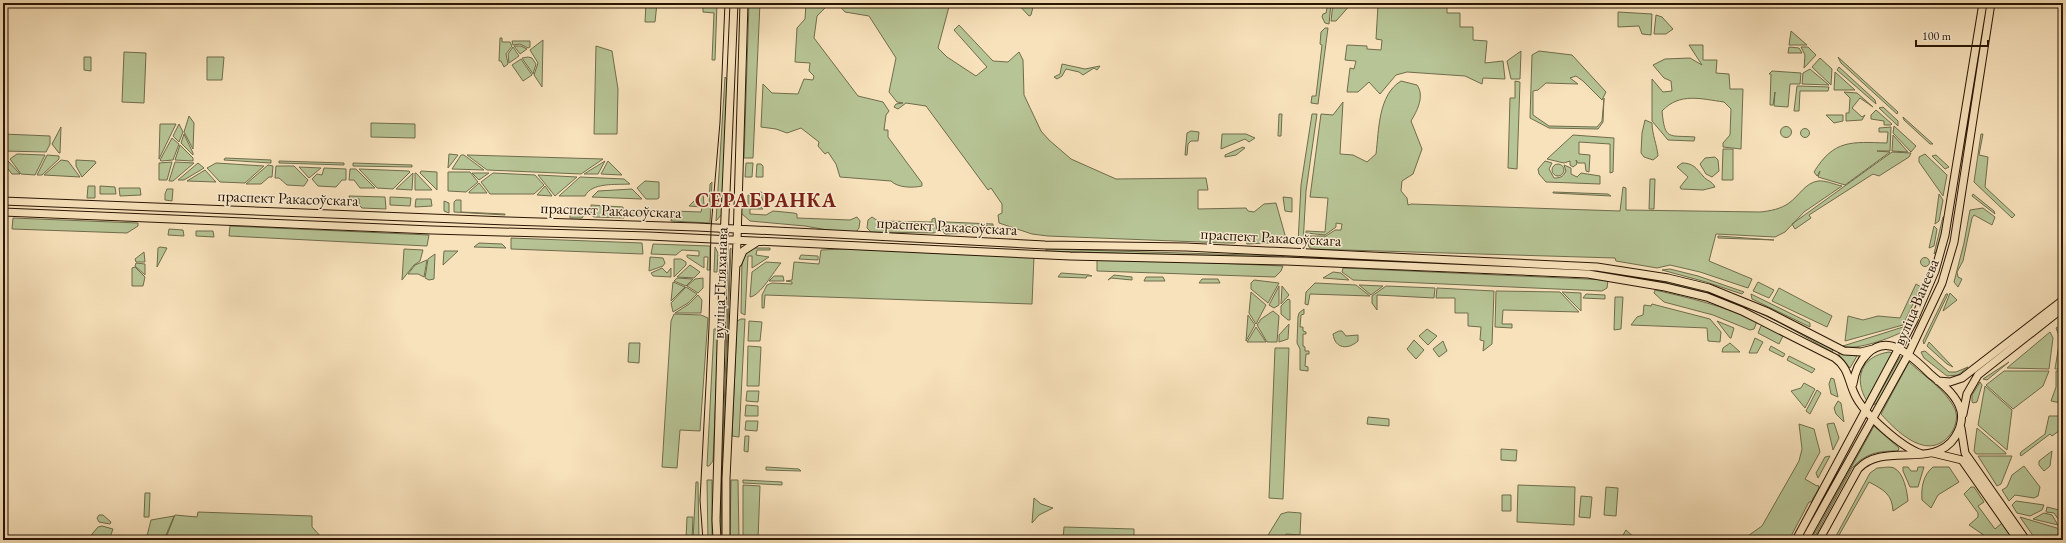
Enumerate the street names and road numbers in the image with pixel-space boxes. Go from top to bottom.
street label: праспект Ракасоўскага [217,185,359,211]
street label: праспект Ракасоўскага [540,197,682,223]
street label: праспект Ракасоўскага [876,212,1019,240]
street label: праспект Ракасоўскага [1200,223,1343,251]
street label: вуліца Пляханава [708,226,732,339]
street label: вуліца Ванеева [1888,255,1944,349]

